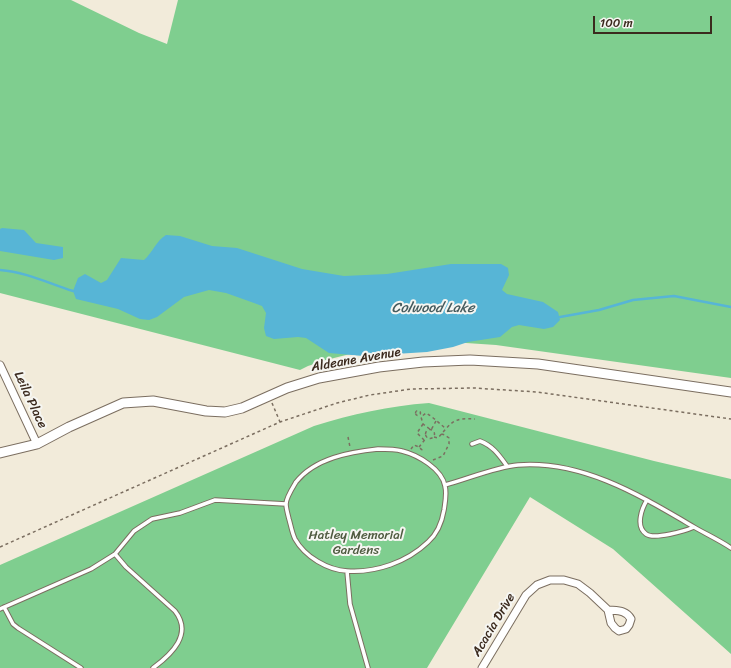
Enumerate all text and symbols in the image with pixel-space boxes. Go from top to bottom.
scale bar [595,8,714,34]
text: 100 m [600,12,633,34]
water label: Colwood Lake [392,300,474,316]
street label: Aldeane Avenue [310,344,402,376]
street label: Leila Place [10,369,50,431]
park label: Hatley Memorial Gardens [309,528,403,559]
street label: Acacia Drive [469,591,519,659]

